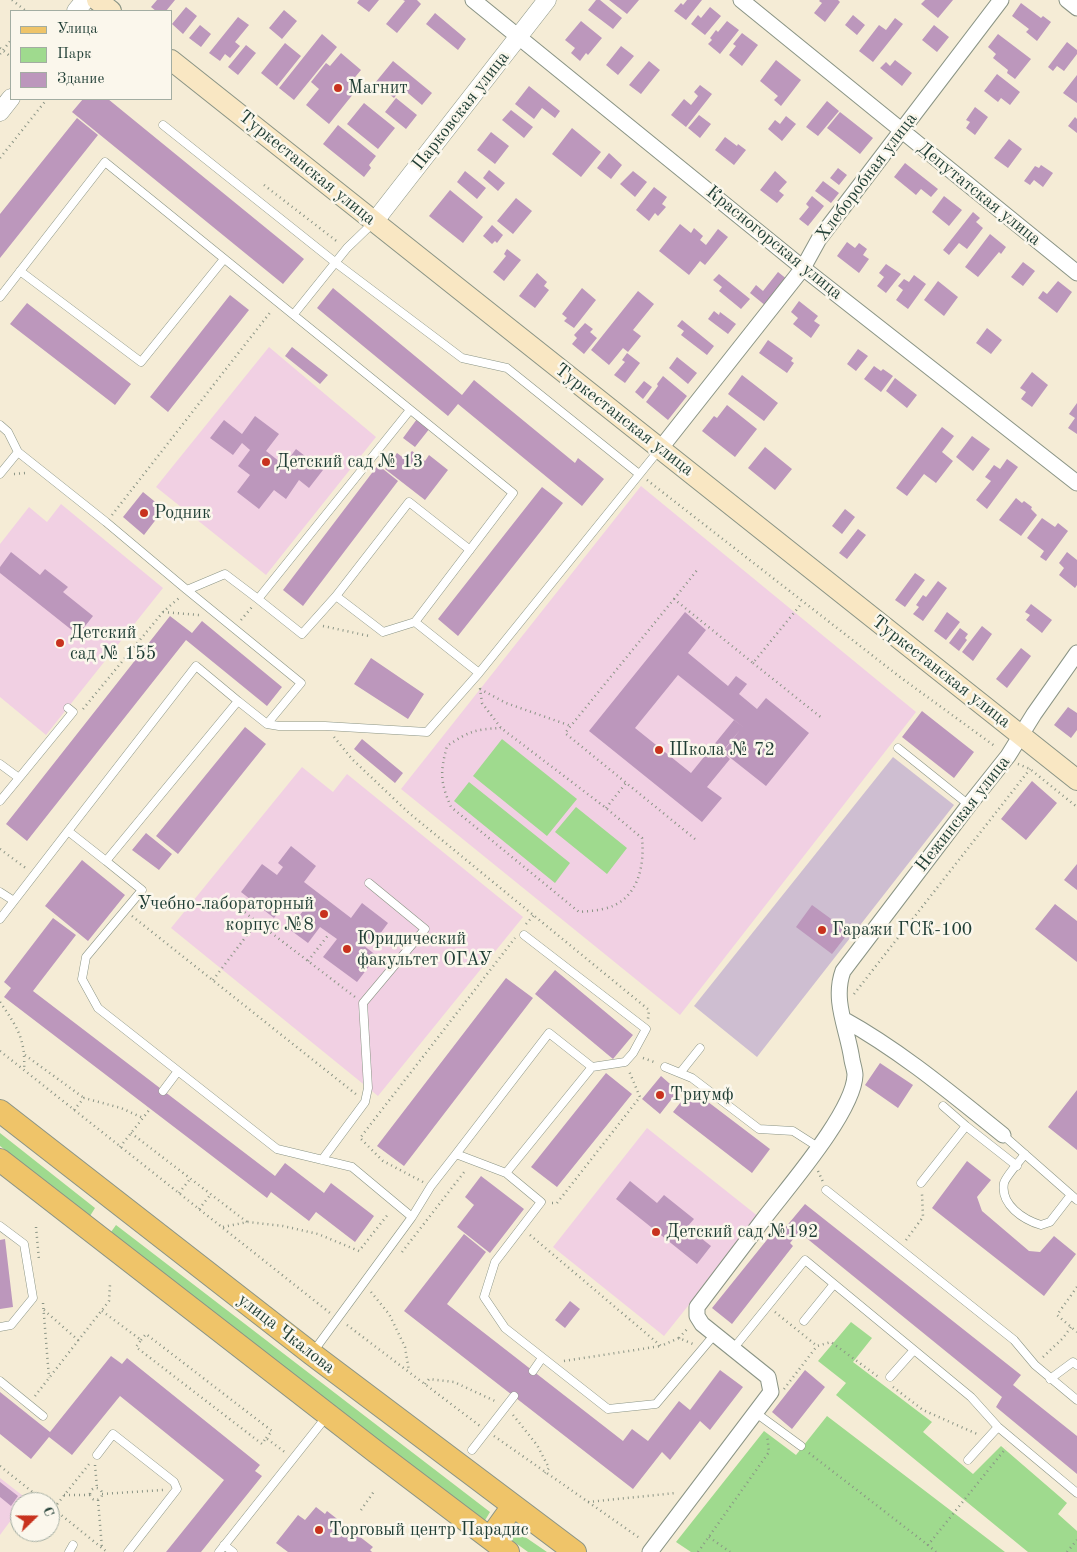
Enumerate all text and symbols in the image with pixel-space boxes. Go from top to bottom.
legend [10,10,172,100]
text: Улица [57,22,98,37]
text: Парк [57,47,92,62]
street label: Парковская улица [408,47,514,175]
text: Здание [57,72,104,87]
place label: Магнит [348,77,408,99]
marker: Магнит [332,82,344,94]
street label: Туркестанская улица [234,106,380,230]
street label: Хлеборобная улица [812,109,922,245]
street label: Депутатская улица [913,137,1045,251]
street label: Красногорская улица [701,181,847,305]
street label: Туркестанская улица [550,359,698,481]
place label: Детский сад № 13 [276,451,423,473]
marker: Детский сад № 13 [260,456,272,468]
place label: Родник [154,502,211,524]
marker: Родник [138,507,150,519]
street label: Туркестанская улица [867,611,1015,733]
place label: Детский сад № 155 [70,622,156,664]
marker: Детский сад № 155 [54,637,66,649]
place label: Школа № 72 [669,739,775,761]
marker: Школа № 72 [653,744,665,756]
street label: Нежинская улица [911,752,1015,876]
place label: Учебно-лабораторный корпус №8 [138,893,314,936]
marker: Учебно-лабораторный корпус №8 [318,908,330,920]
place label: Гаражи ГСК-100 [832,919,972,941]
marker: Гаражи ГСК-100 [816,924,828,936]
place label: Юридический факультет ОГАУ [357,928,492,971]
marker: Юридический факультет ОГАУ [341,943,353,955]
place label: Триумф [670,1084,734,1106]
marker: Триумф [654,1089,666,1101]
place label: Детский сад №192 [666,1221,819,1243]
marker: Детский сад №192 [650,1226,662,1238]
street label: улица Чкалова [233,1289,339,1379]
north arrow [10,1492,60,1542]
text: С [40,1505,56,1519]
place label: Торговый центр Парадис [329,1519,528,1541]
marker: Торговый центр Парадис [313,1524,325,1536]

